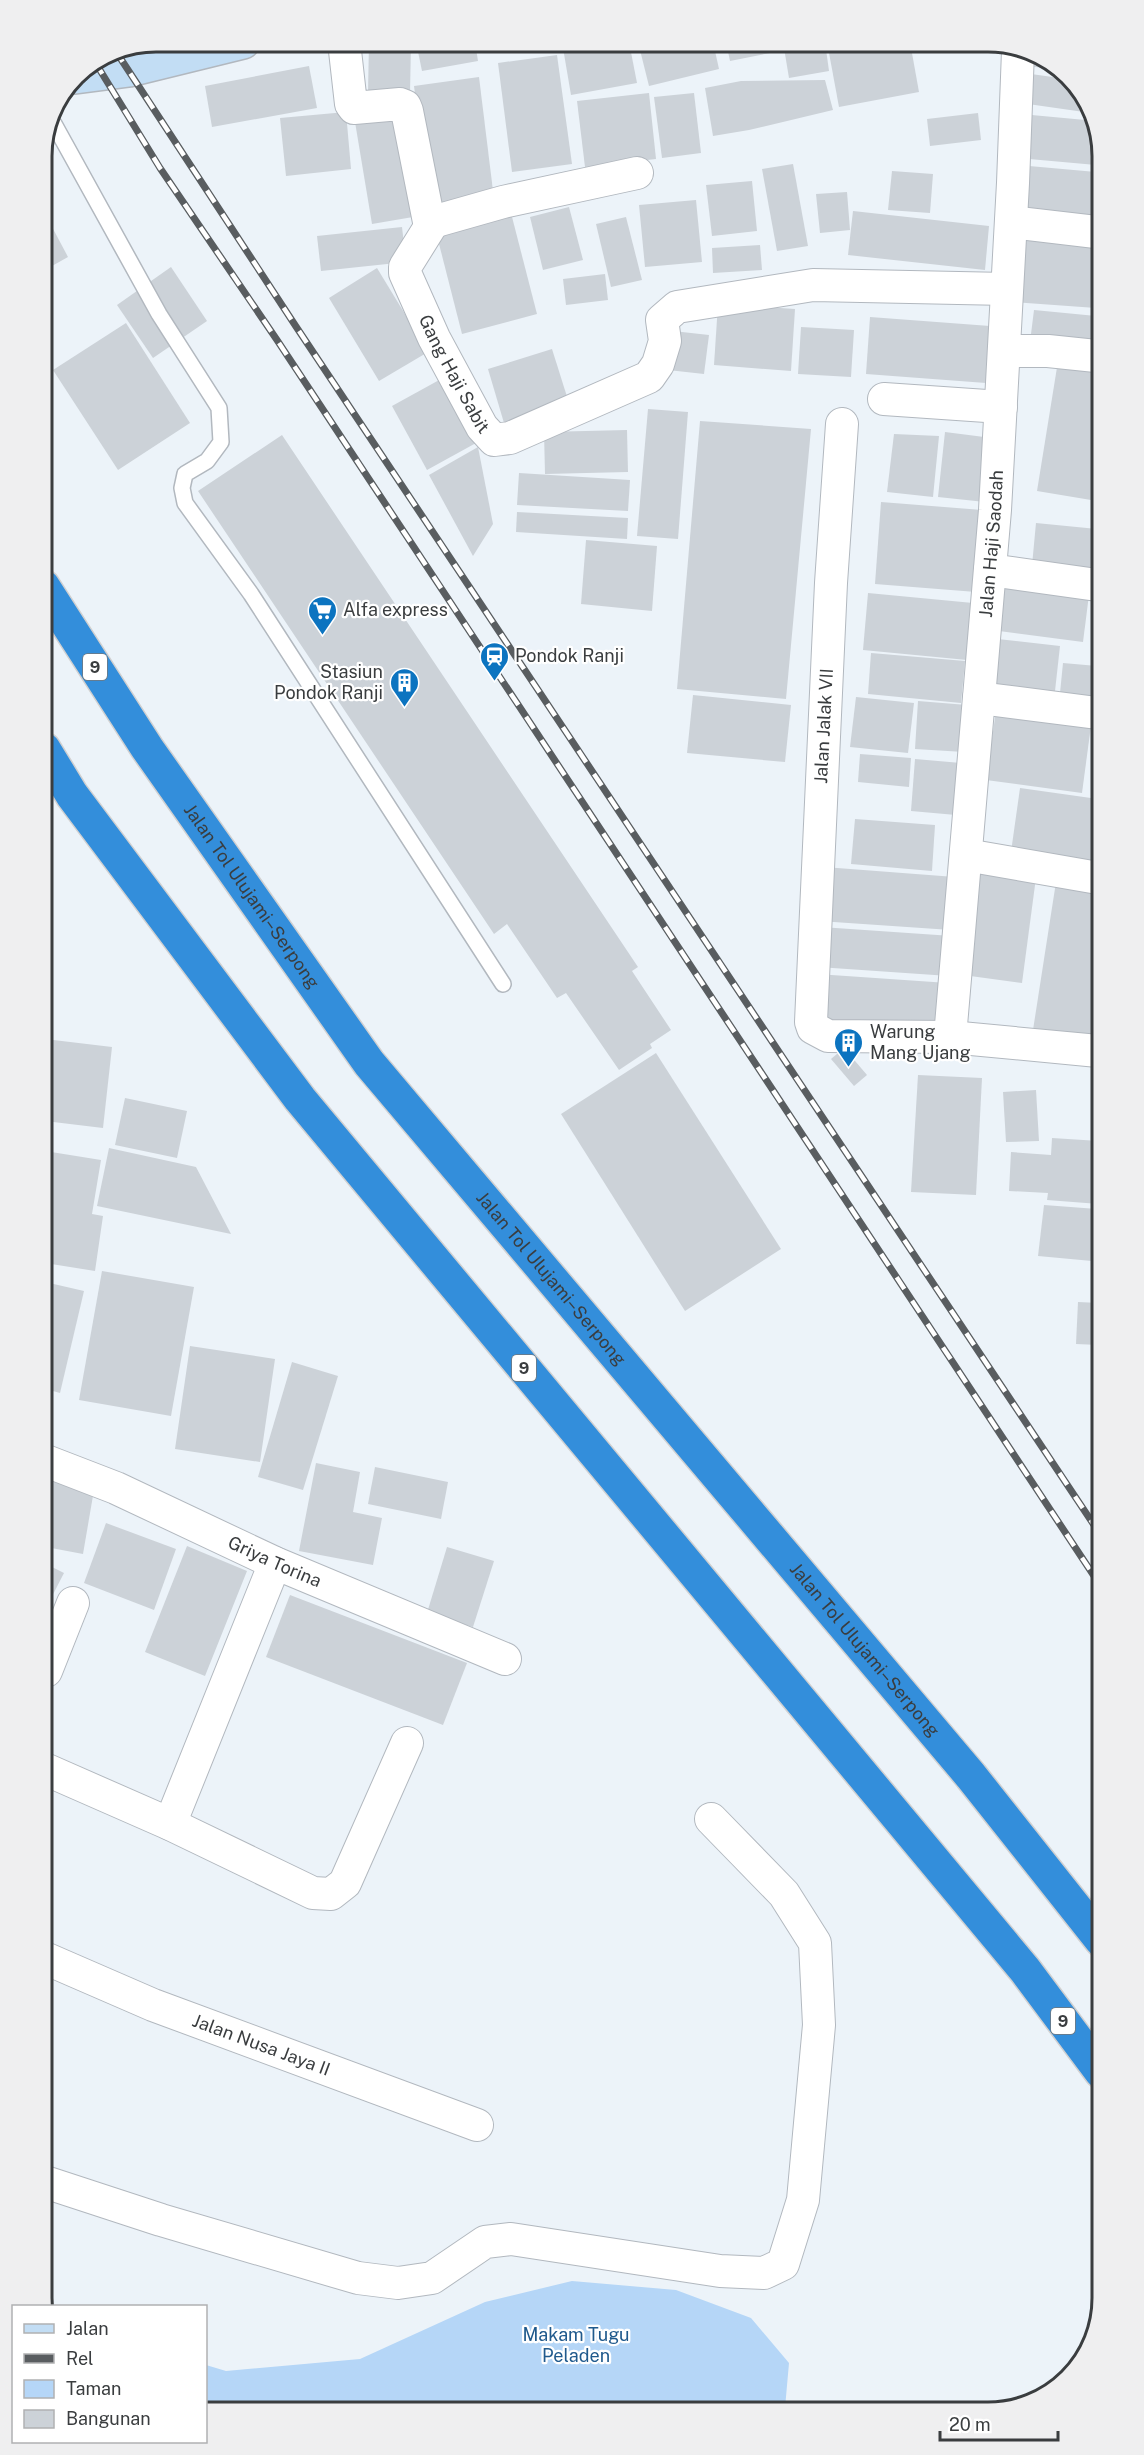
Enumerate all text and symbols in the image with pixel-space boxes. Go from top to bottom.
street label: Gang Haji Sabit [415,311,494,438]
street label: Jalan Haji Saodah [975,470,1007,618]
supermarket icon: Alfa express [306,594,338,636]
place label: Alfa express [343,599,448,620]
station icon: Pondok Ranji [478,640,510,682]
place label: Pondok Ranji [515,645,624,666]
road number: 9 [83,654,107,680]
place label: Stasiun Pondok Ranji [274,661,383,703]
building icon: Stasiun Pondok Ranji [388,666,420,708]
street label: Jalan Jalak VII [810,668,837,784]
street label: Jalan Tol Ulujami–Serpong [180,800,324,992]
place label: Warung Mang Ujang [870,1021,971,1063]
building icon: Warung Mang Ujang [833,1026,865,1068]
street label: Jalan Tol Ulujami–Serpong [472,1187,631,1369]
road number: 9 [512,1355,536,1381]
street label: Griya Torina [225,1531,325,1591]
street label: Jalan Tol Ulujami–Serpong [786,1558,944,1741]
road number: 9 [1051,2008,1075,2034]
street label: Jalan Nusa Jaya II [190,2010,333,2080]
legend [12,2305,207,2443]
text: Jalan [66,2318,109,2339]
park label: Makam Tugu Peladen [522,2324,630,2366]
text: Rel [66,2348,94,2369]
text: Taman [66,2378,121,2399]
scale bar [940,2404,1058,2442]
text: Bangunan [66,2408,151,2429]
text: 20 m [949,2414,991,2435]

